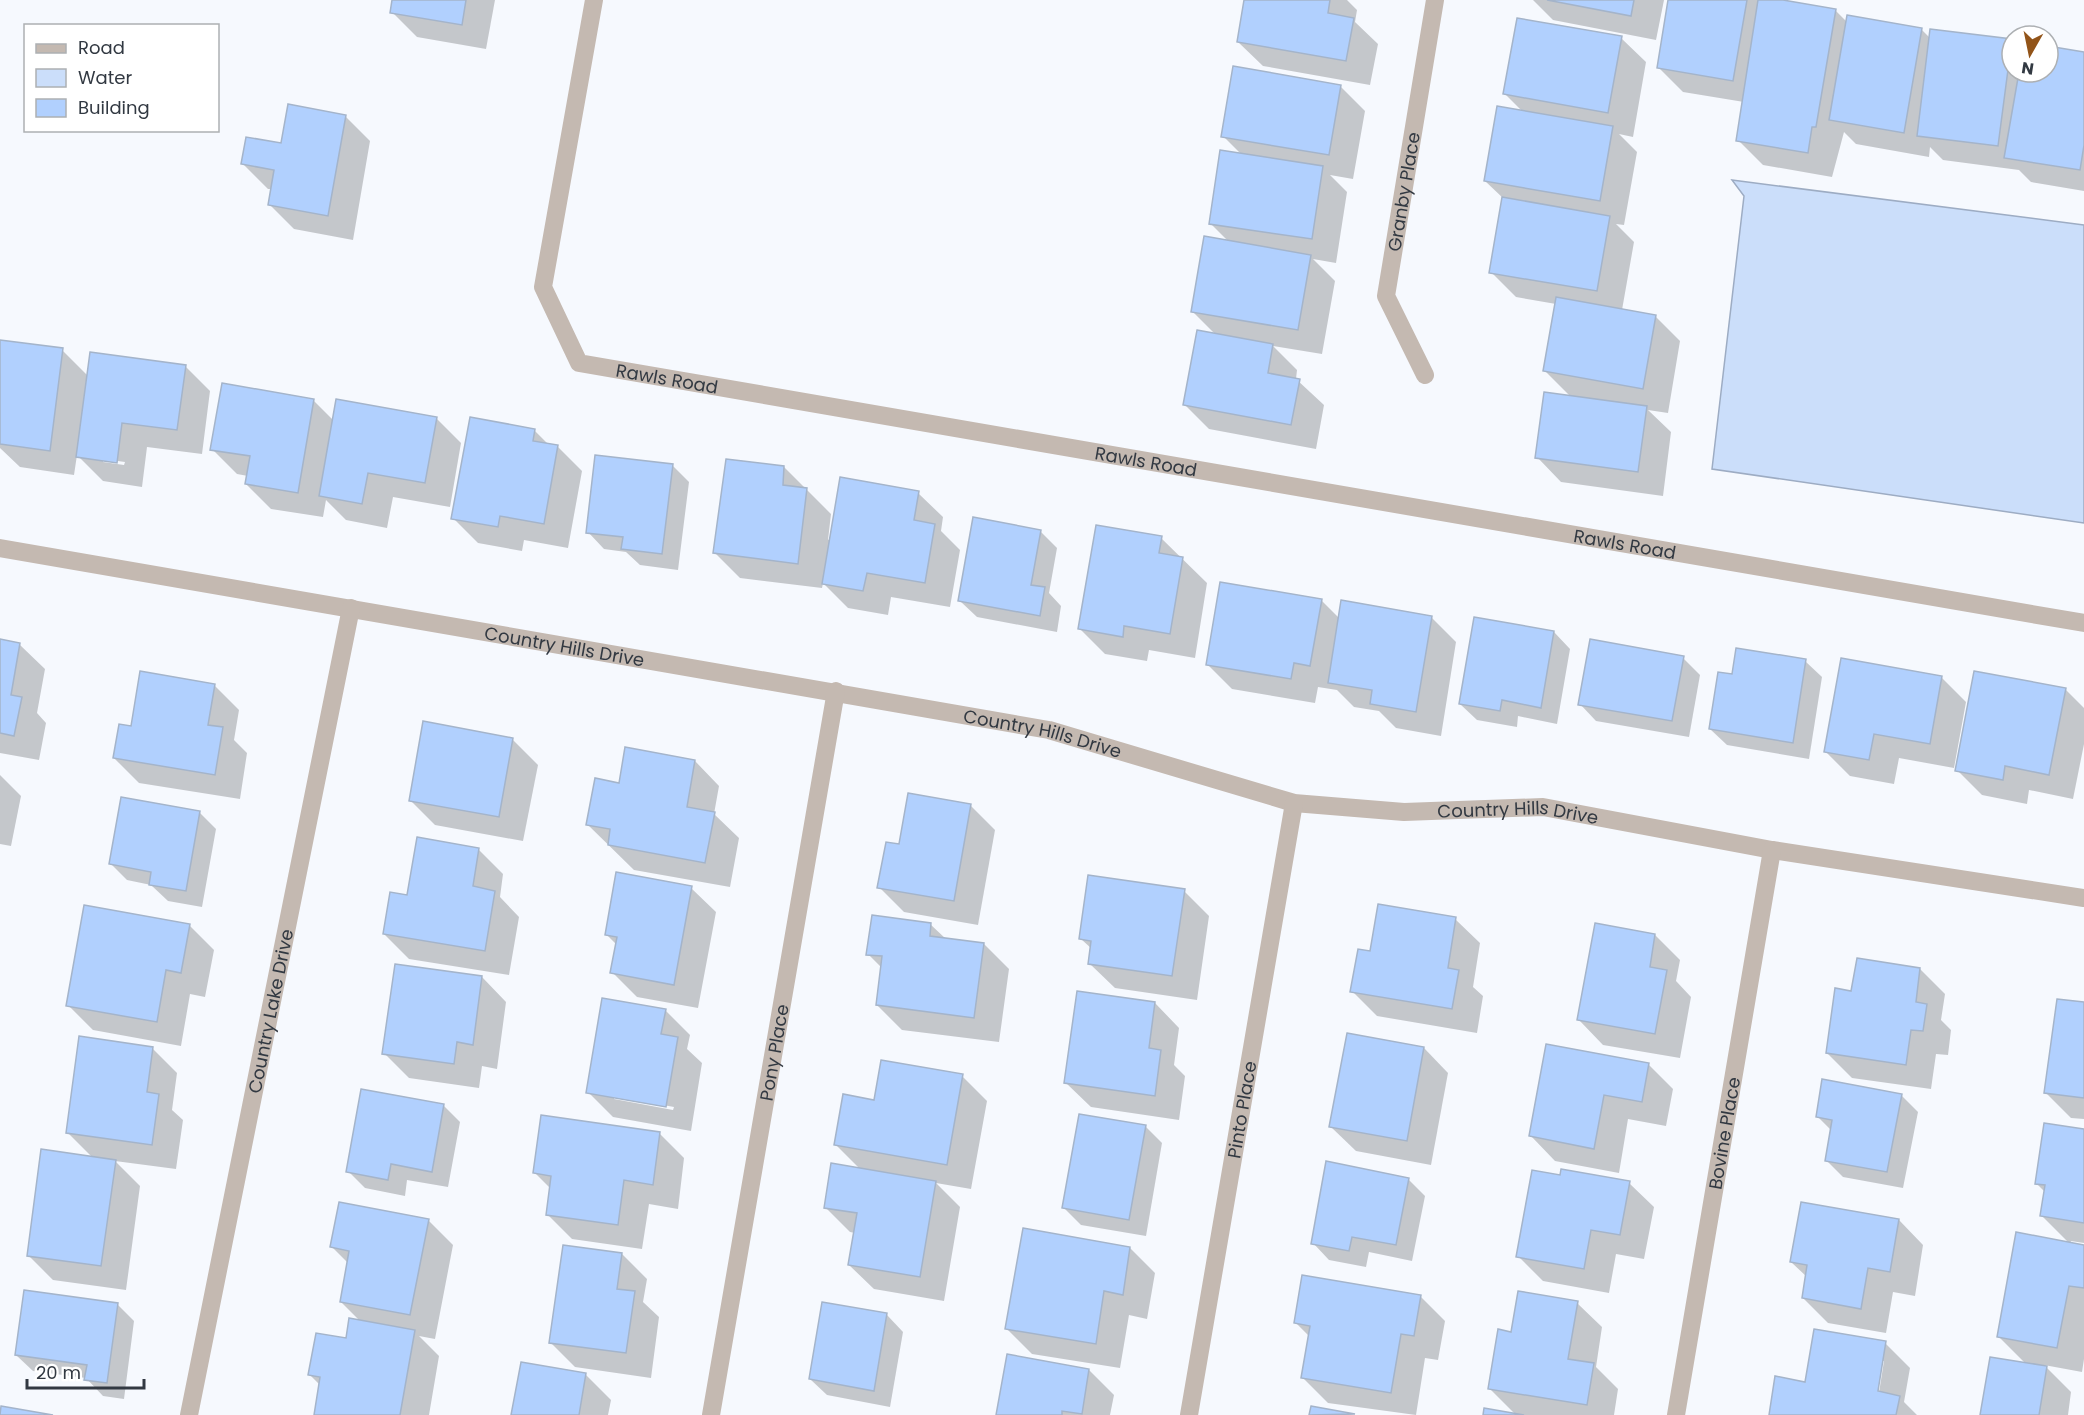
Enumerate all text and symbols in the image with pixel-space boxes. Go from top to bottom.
legend [24,24,219,132]
north arrow [2000,24,2060,84]
text: Road [78,35,125,60]
text: N [2020,56,2035,81]
text: Water [78,65,132,90]
text: Building [78,95,150,120]
street label: Granby Place [1381,130,1425,253]
street label: Rawls Road [614,357,720,399]
street label: Rawls Road [1093,440,1199,482]
street label: Rawls Road [1572,523,1678,565]
street label: Country Hills Drive [483,620,646,672]
street label: Country Hills Drive [962,703,1125,763]
street label: Country Hills Drive [1437,794,1601,830]
street label: Country Lake Drive [241,927,299,1095]
street label: Pony Place [753,1002,794,1103]
street label: Pinto Place [1221,1059,1262,1160]
street label: Bovine Place [1702,1075,1746,1191]
scale bar [27,1352,144,1390]
text: 20 m [36,1360,81,1385]

